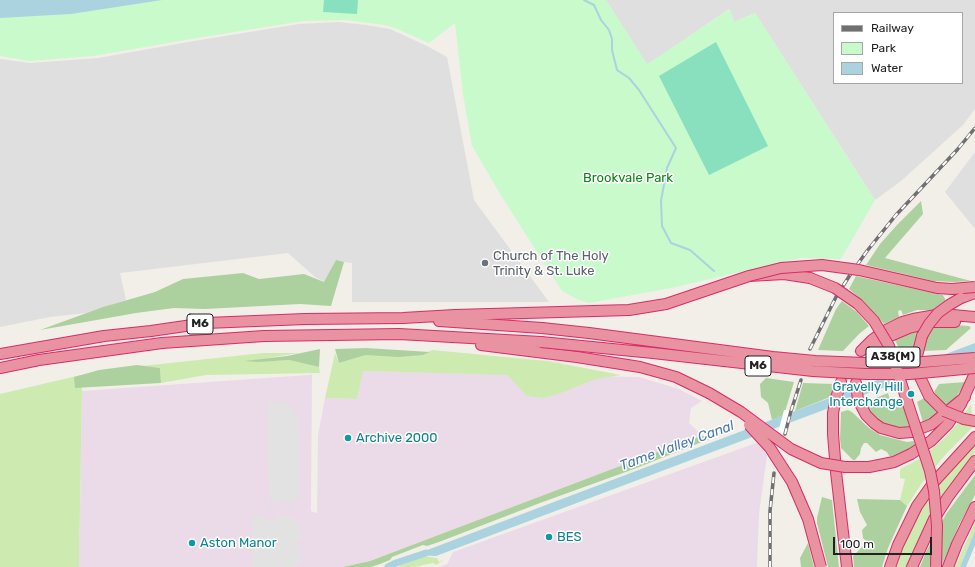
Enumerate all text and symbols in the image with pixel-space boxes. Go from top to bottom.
legend [833,12,963,84]
text: Railway [871,21,914,35]
text: Park [871,41,896,55]
text: Water [871,61,903,75]
park label: Brookvale Park [583,170,673,186]
place label: Church of The Holy Trinity & St. Luke [493,248,609,279]
marker: Church of The Holy Trinity & St. Luke [480,258,490,268]
road number: M6 [187,314,213,334]
road number: A38(M) [866,347,920,367]
road number: M6 [745,356,771,376]
place label: Gravelly Hill Interchange [829,379,903,410]
marker: Gravelly Hill Interchange [906,389,916,399]
water label: Tame Valley Canal [617,417,737,475]
place label: Archive 2000 [356,430,438,446]
marker: Archive 2000 [343,433,353,443]
place label: BES [557,529,582,545]
scale bar [835,529,934,555]
marker: BES [544,532,554,542]
place label: Aston Manor [200,535,277,551]
text: 100 m [840,537,874,551]
marker: Aston Manor [187,538,197,548]

